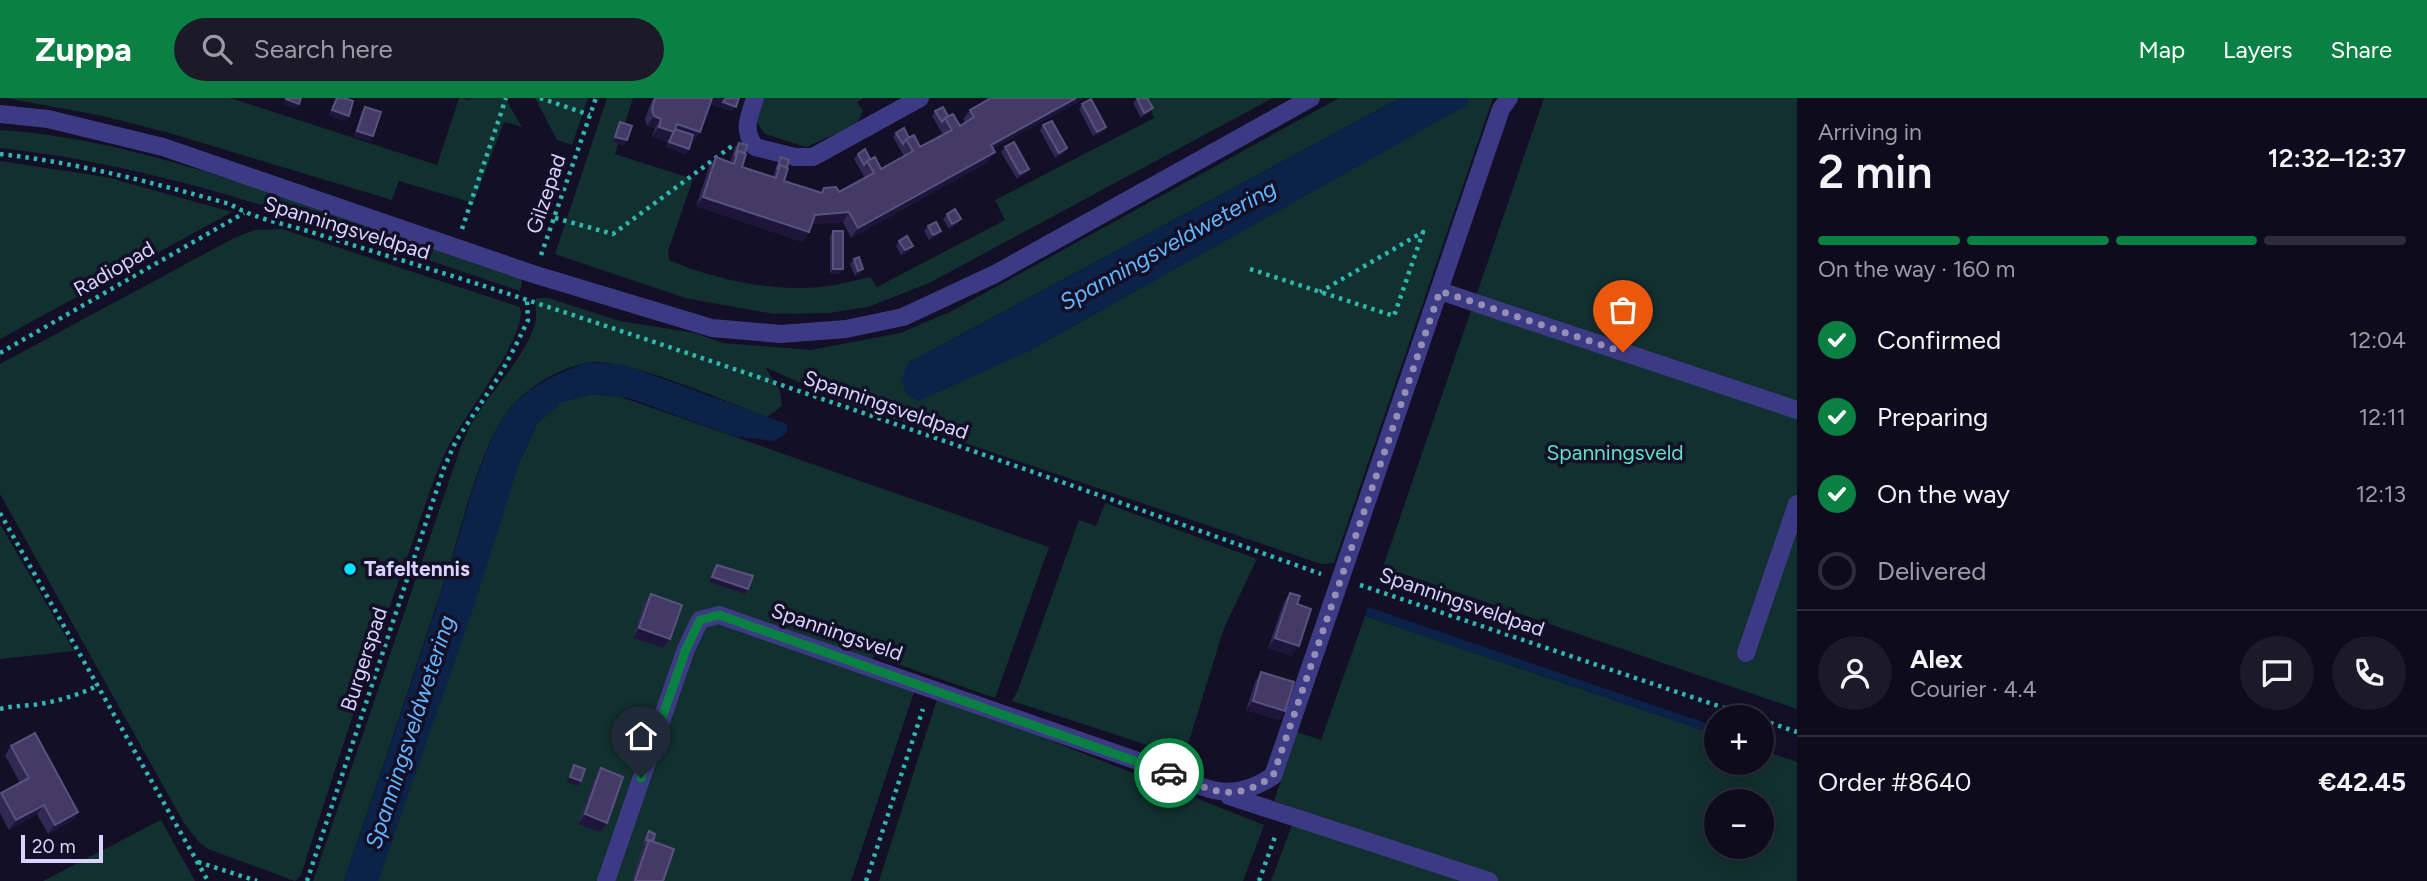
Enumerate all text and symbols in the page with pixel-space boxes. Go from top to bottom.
search box [174,18,664,81]
text: Zuppa [35,30,132,69]
icon: search [198,30,236,68]
text: Search here [254,33,393,65]
text: Map [2138,35,2185,64]
text: Layers [2223,35,2292,64]
text: Share [2330,35,2392,64]
text: Arriving in [1818,118,1922,146]
text: 12:32–12:37 [2268,142,2406,174]
text: 2 min [1818,144,1933,200]
street label: Gilzepad [520,151,571,237]
water label: Spanningsveldwetering [1055,174,1281,316]
street label: Spanningsveldpad [261,190,433,265]
street label: Radiopad [69,236,158,302]
text: On the way · 160 m [1818,255,2015,283]
pin [1593,280,1653,352]
icon: bag [1604,291,1642,329]
icon: check [1818,321,1856,359]
text: Confirmed [1877,324,2001,356]
text: 12:04 [2349,326,2406,354]
street label: Spanningsveldpad [800,365,972,444]
icon: check [1818,398,1856,436]
text: Preparing [1877,401,1988,433]
text: 12:11 [2359,403,2406,431]
park label: Spanningsveld [1546,440,1684,465]
icon: check [1818,475,1856,513]
text: On the way [1877,478,2010,510]
text: 12:13 [2356,480,2406,508]
text: Delivered [1877,555,1986,587]
place label: Tafeltennis [364,556,470,581]
marker: Tafeltennis [342,561,358,577]
street label: Spanningsveldpad [1376,562,1548,641]
street label: Spanningsveld [768,597,906,666]
street label: Burgerspad [335,604,392,714]
water label: Spanningsveldwetering [359,612,461,852]
button: person [1818,636,1892,710]
button: chat [2240,636,2314,710]
button: phone [2332,636,2406,710]
text: Alex [1910,643,1963,675]
text: Courier · 4.4 [1910,675,2037,703]
map controls [1704,705,1774,859]
button: + [1704,705,1774,775]
pin [611,706,671,778]
icon: home [622,717,660,755]
courier [1134,738,1204,808]
icon: car [1150,754,1188,792]
text: Order #8640 [1818,766,1971,798]
text: €42.45 [2318,766,2406,798]
button: − [1704,789,1774,859]
scale bar [21,832,103,864]
text: 20 m [32,835,76,858]

